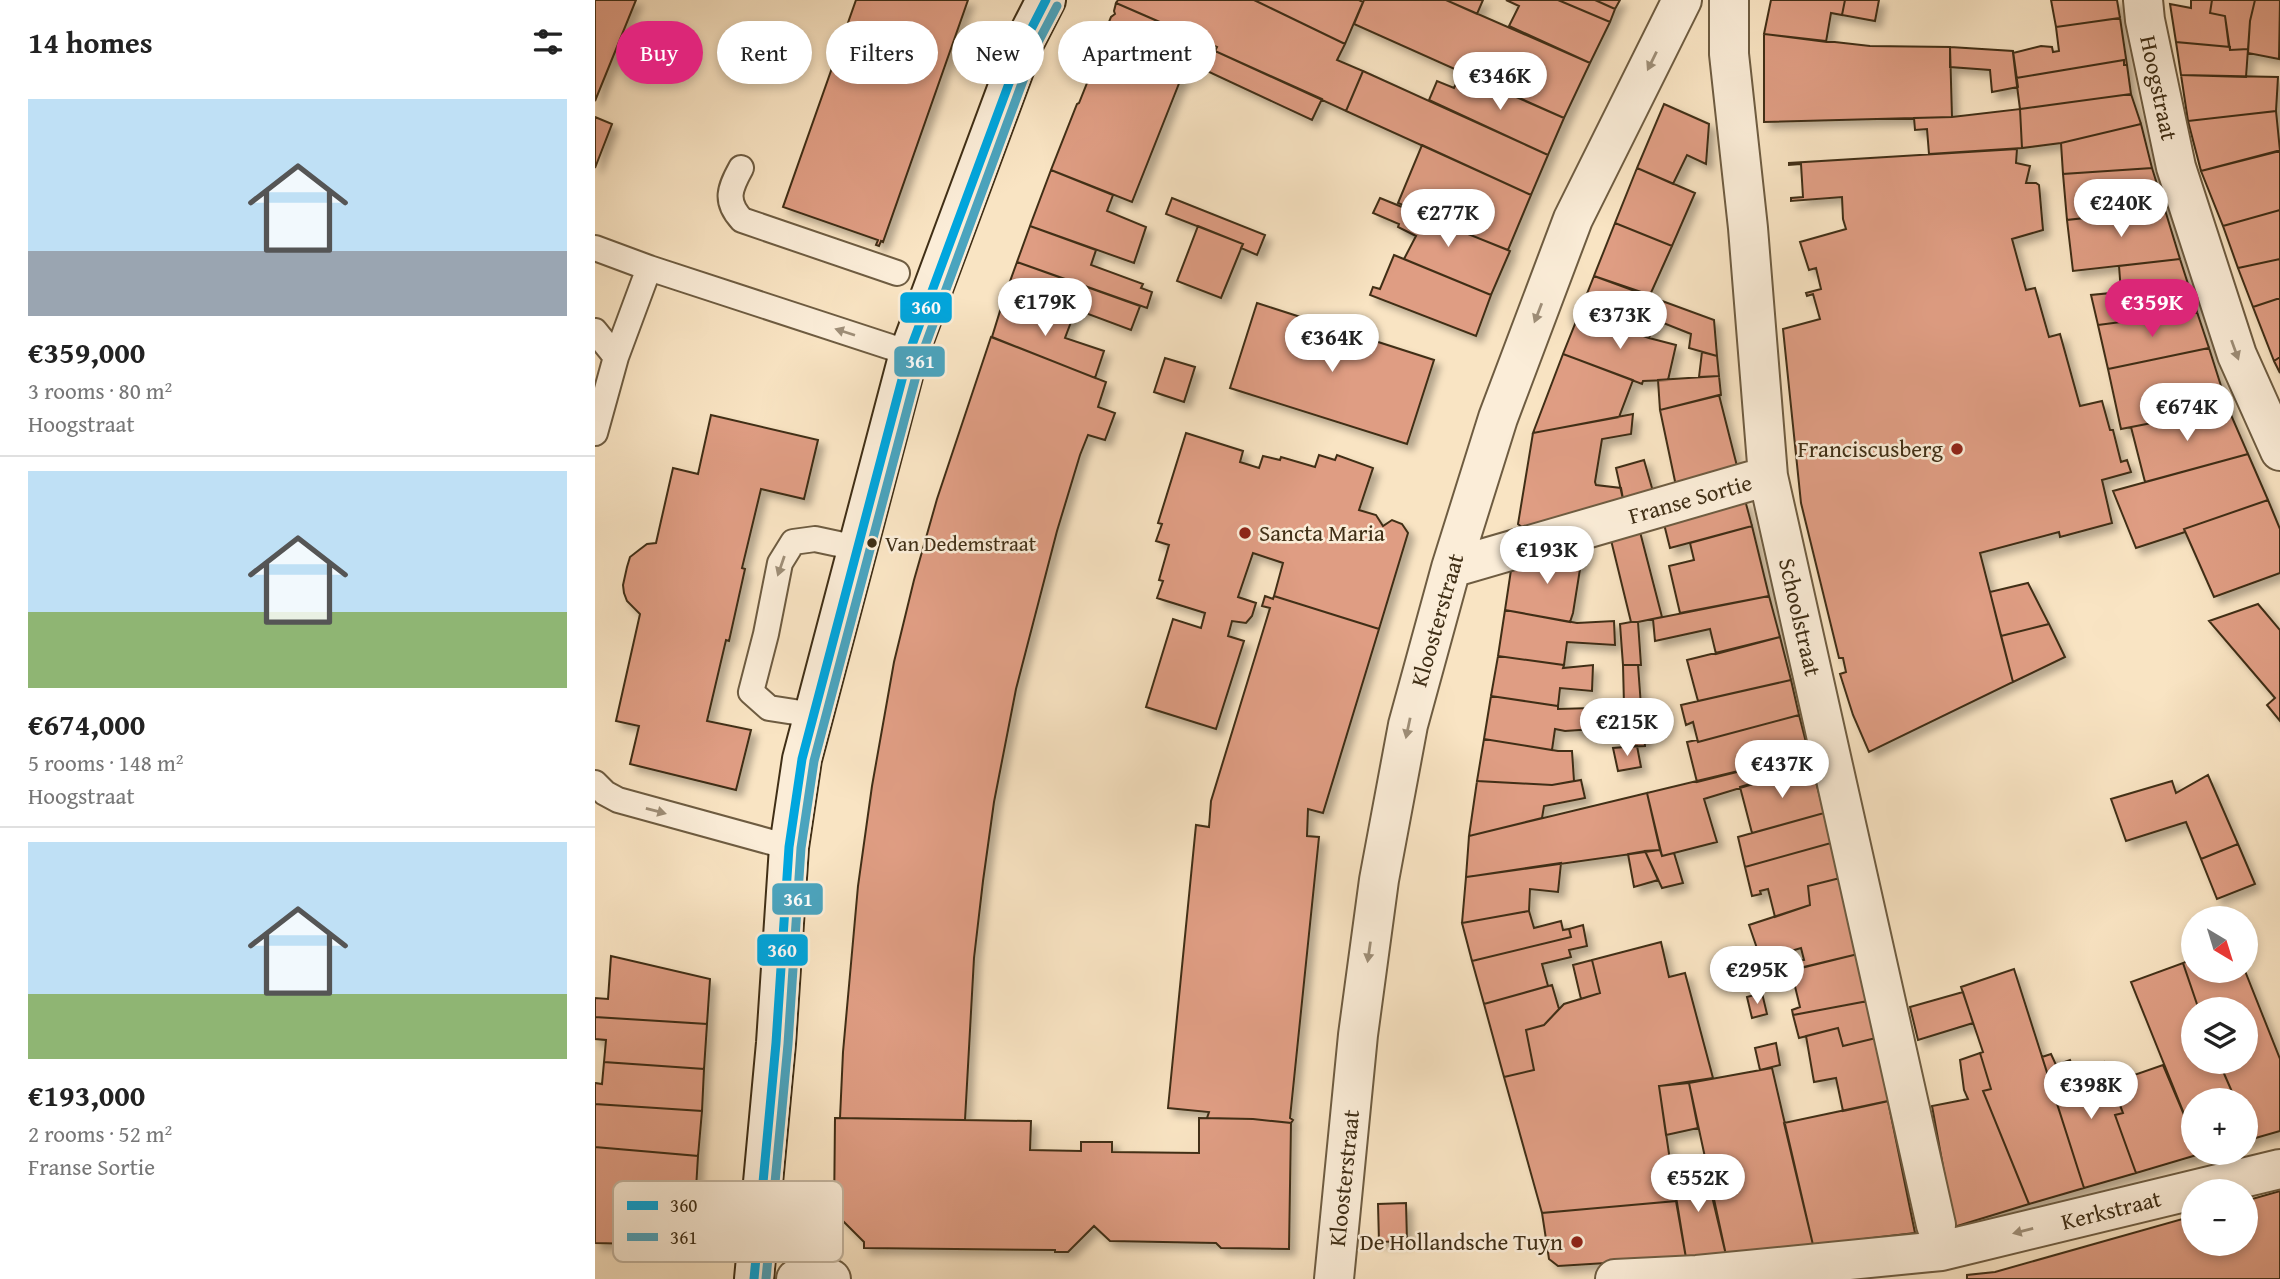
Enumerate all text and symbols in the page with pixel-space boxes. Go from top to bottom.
text: 14 homes [28,20,153,64]
chip: Buy [616,21,703,84]
chip: Rent [717,21,812,84]
chip: Filters [826,21,938,84]
chip: New [952,21,1044,84]
chip: Apartment [1058,21,1216,84]
icon: filters [529,23,567,61]
street label: Hoogstraat [2132,32,2187,143]
one-way arrow [1646,51,1657,71]
pin: €346K [1451,52,1549,112]
text: €346K [1469,58,1531,91]
icon: home [235,145,361,271]
pin: €240K [2072,180,2170,239]
text: €240K [2090,185,2152,218]
pin: €277K [1399,190,1497,249]
text: €277K [1417,195,1479,228]
pin: €179K [996,278,1094,338]
pin: €359K [2103,280,2201,339]
text: €179K [1014,284,1076,317]
text: €359K [2121,285,2183,318]
line badge: 360 [899,291,953,324]
pin: €373K [1571,292,1669,351]
text: 360 [911,293,941,321]
text: €373K [1589,297,1651,330]
one-way arrow [1532,302,1543,323]
pin: €364K [1283,314,1381,374]
text: €364K [1301,320,1363,353]
one-way arrow [834,326,855,336]
text: €359,000 [28,330,145,374]
one-way arrow [2230,339,2241,360]
line badge: 361 [893,345,946,378]
text: 361 [905,347,935,375]
text: 3 rooms · 80 m² [28,374,172,407]
pin: €674K [2138,384,2236,443]
text: €674K [2156,389,2218,422]
text: Hoogstraat [28,407,135,440]
place label: Franciscusberg [1798,432,1944,465]
marker: Franciscusberg [1949,441,1965,457]
street label: Franse Sortie [1624,465,1755,532]
place label: Sancta Maria [1259,516,1385,549]
icon: home [235,517,361,643]
marker: Sancta Maria [1237,525,1253,541]
pin: €193K [1498,526,1596,586]
place label: Van Dedemstraat [885,528,1037,559]
text: €193K [1516,532,1578,565]
marker: Van Dedemstraat [865,536,879,550]
street label: Kloosterstraat [1402,549,1471,690]
street label: Schoolstraat [1771,555,1830,679]
one-way arrow [775,556,786,577]
pin: €215K [1578,698,1676,758]
text: €674,000 [28,702,145,746]
text: €215K [1596,704,1658,737]
one-way arrow [1402,717,1413,739]
pin: €437K [1733,740,1831,800]
text: 5 rooms · 148 m² [28,746,183,779]
text: €437K [1751,746,1813,779]
text: Hoogstraat [28,779,135,812]
one-way arrow [645,806,667,817]
line badge: 361 [771,882,824,916]
text: 361 [783,885,813,913]
icon: home [235,888,361,1014]
north arrow [2181,906,2257,984]
map controls [2181,906,2258,1256]
line badge: 360 [756,933,809,967]
text: 360 [767,936,797,964]
one-way arrow [1363,941,1374,963]
pin: €295K [1708,946,1806,1006]
text: €295K [1726,952,1788,985]
button: layers [2181,997,2258,1074]
pin: €398K [2042,1062,2140,1121]
text: €398K [2060,1067,2122,1100]
text: €193,000 [28,1073,145,1117]
button: + [2181,1088,2258,1165]
street label: Kloosterstraat [1320,1108,1367,1248]
text: 2 rooms · 52 m² [28,1117,172,1150]
text: Franse Sortie [28,1150,155,1183]
pin: €552K [1649,1154,1747,1214]
text: €552K [1667,1160,1729,1193]
button: − [2181,1179,2258,1256]
legend [613,1181,843,1262]
street label: Kerkstraat [2057,1181,2164,1238]
text: 360 [670,1191,697,1219]
text: 361 [670,1223,697,1251]
place label: De Hollandsche Tuyn [1360,1225,1563,1258]
one-way arrow [2012,1226,2034,1237]
marker: De Hollandsche Tuyn [1569,1234,1585,1250]

